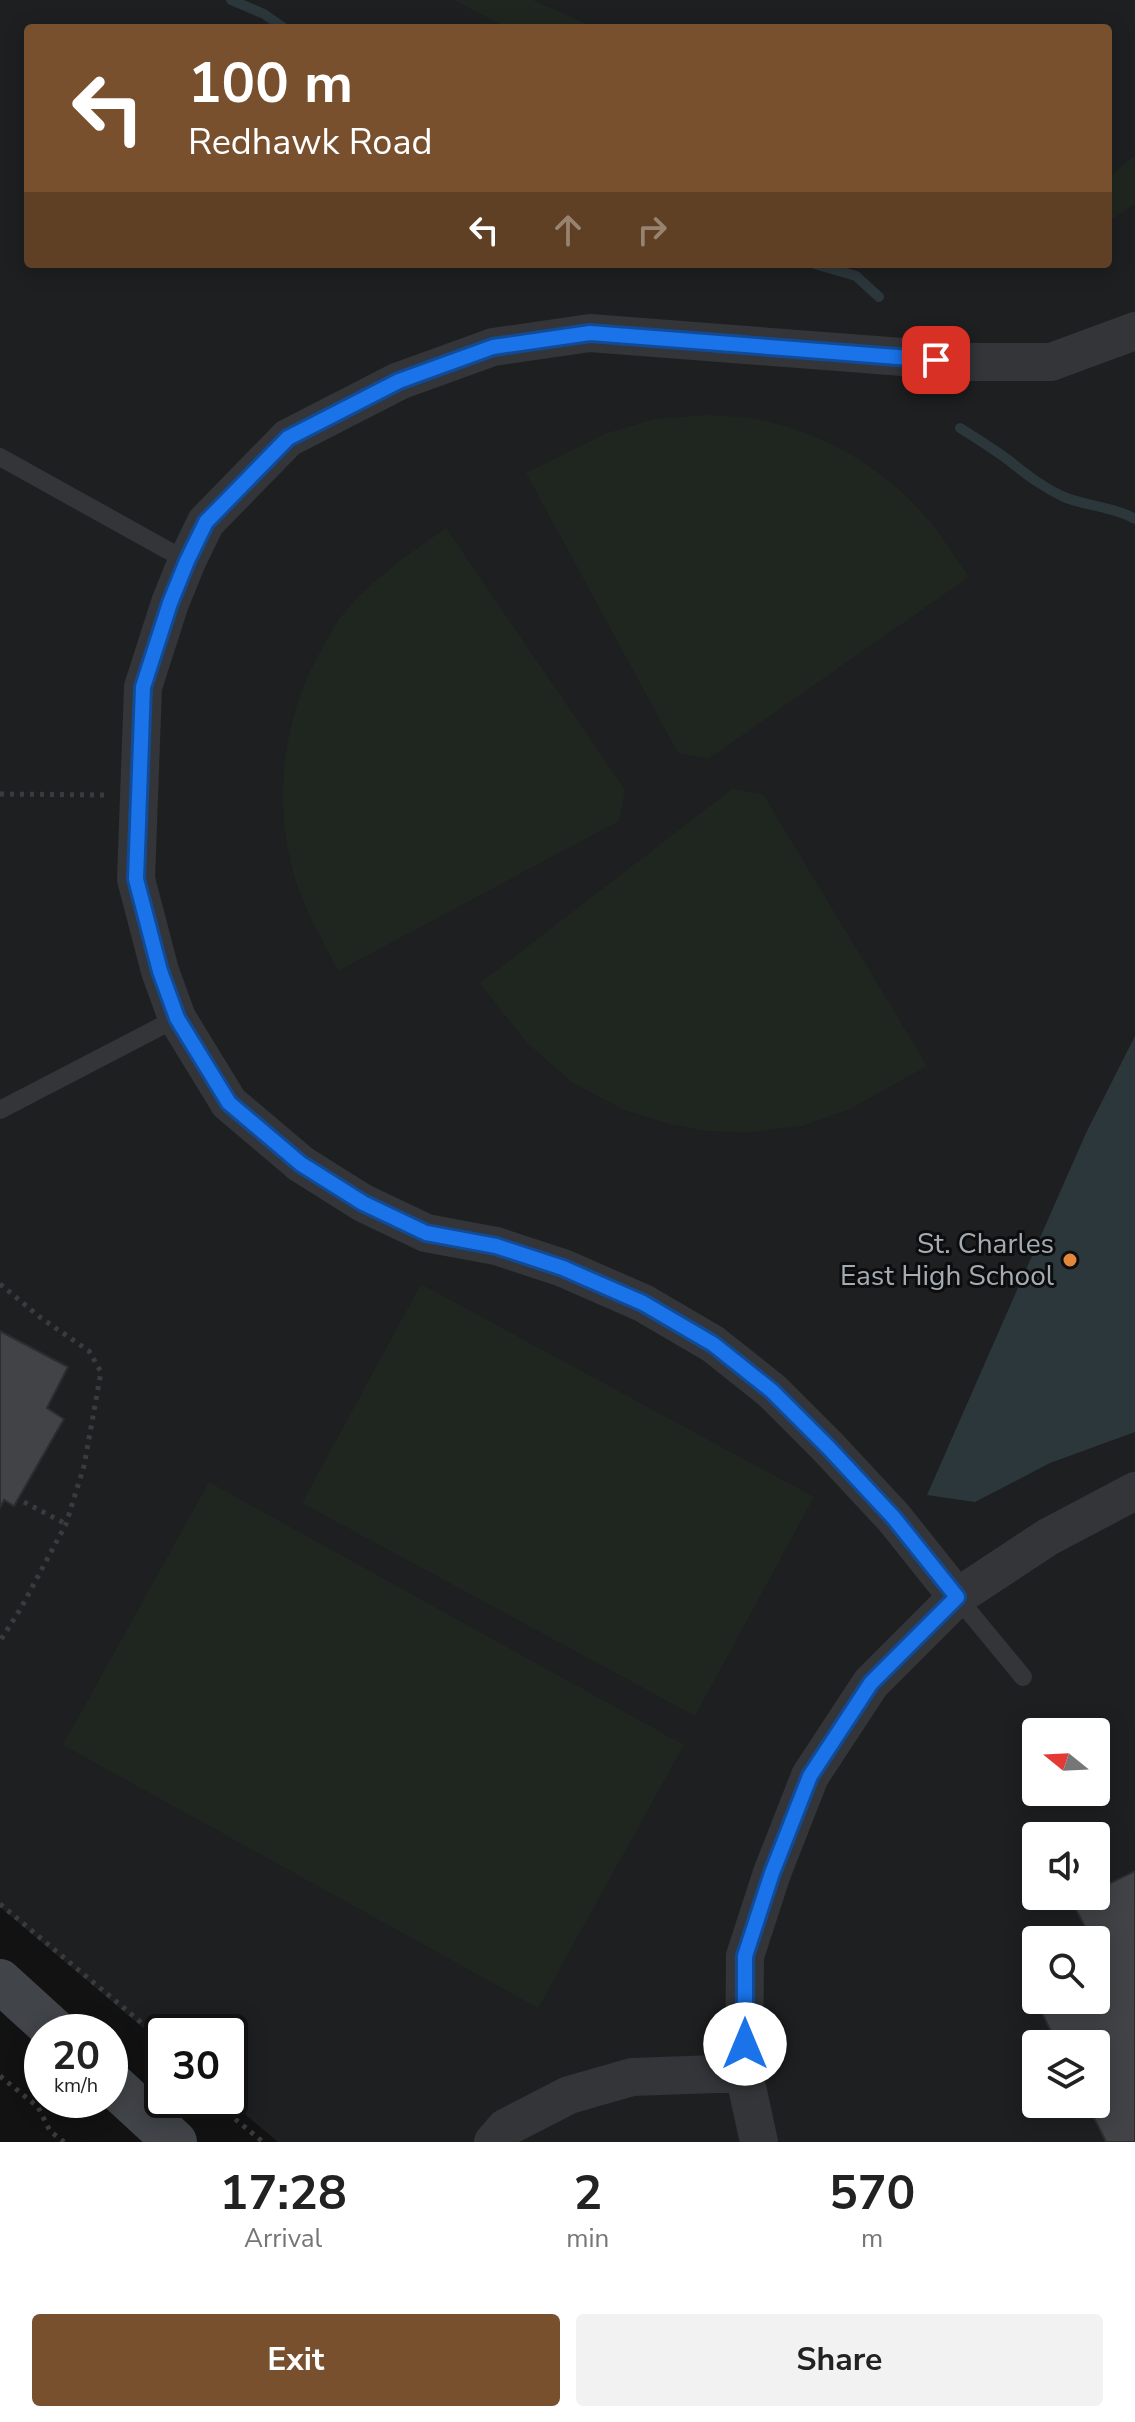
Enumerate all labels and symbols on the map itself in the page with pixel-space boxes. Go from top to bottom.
pin [902,326,970,394]
place label: St. Charles East High School [840,1225,1055,1295]
marker: St. Charles East High School [1061,1251,1079,1269]
north arrow [1022,1718,1110,1806]
position arrow [703,2002,787,2086]
speed limit sign: 30 [144,2014,248,2118]

